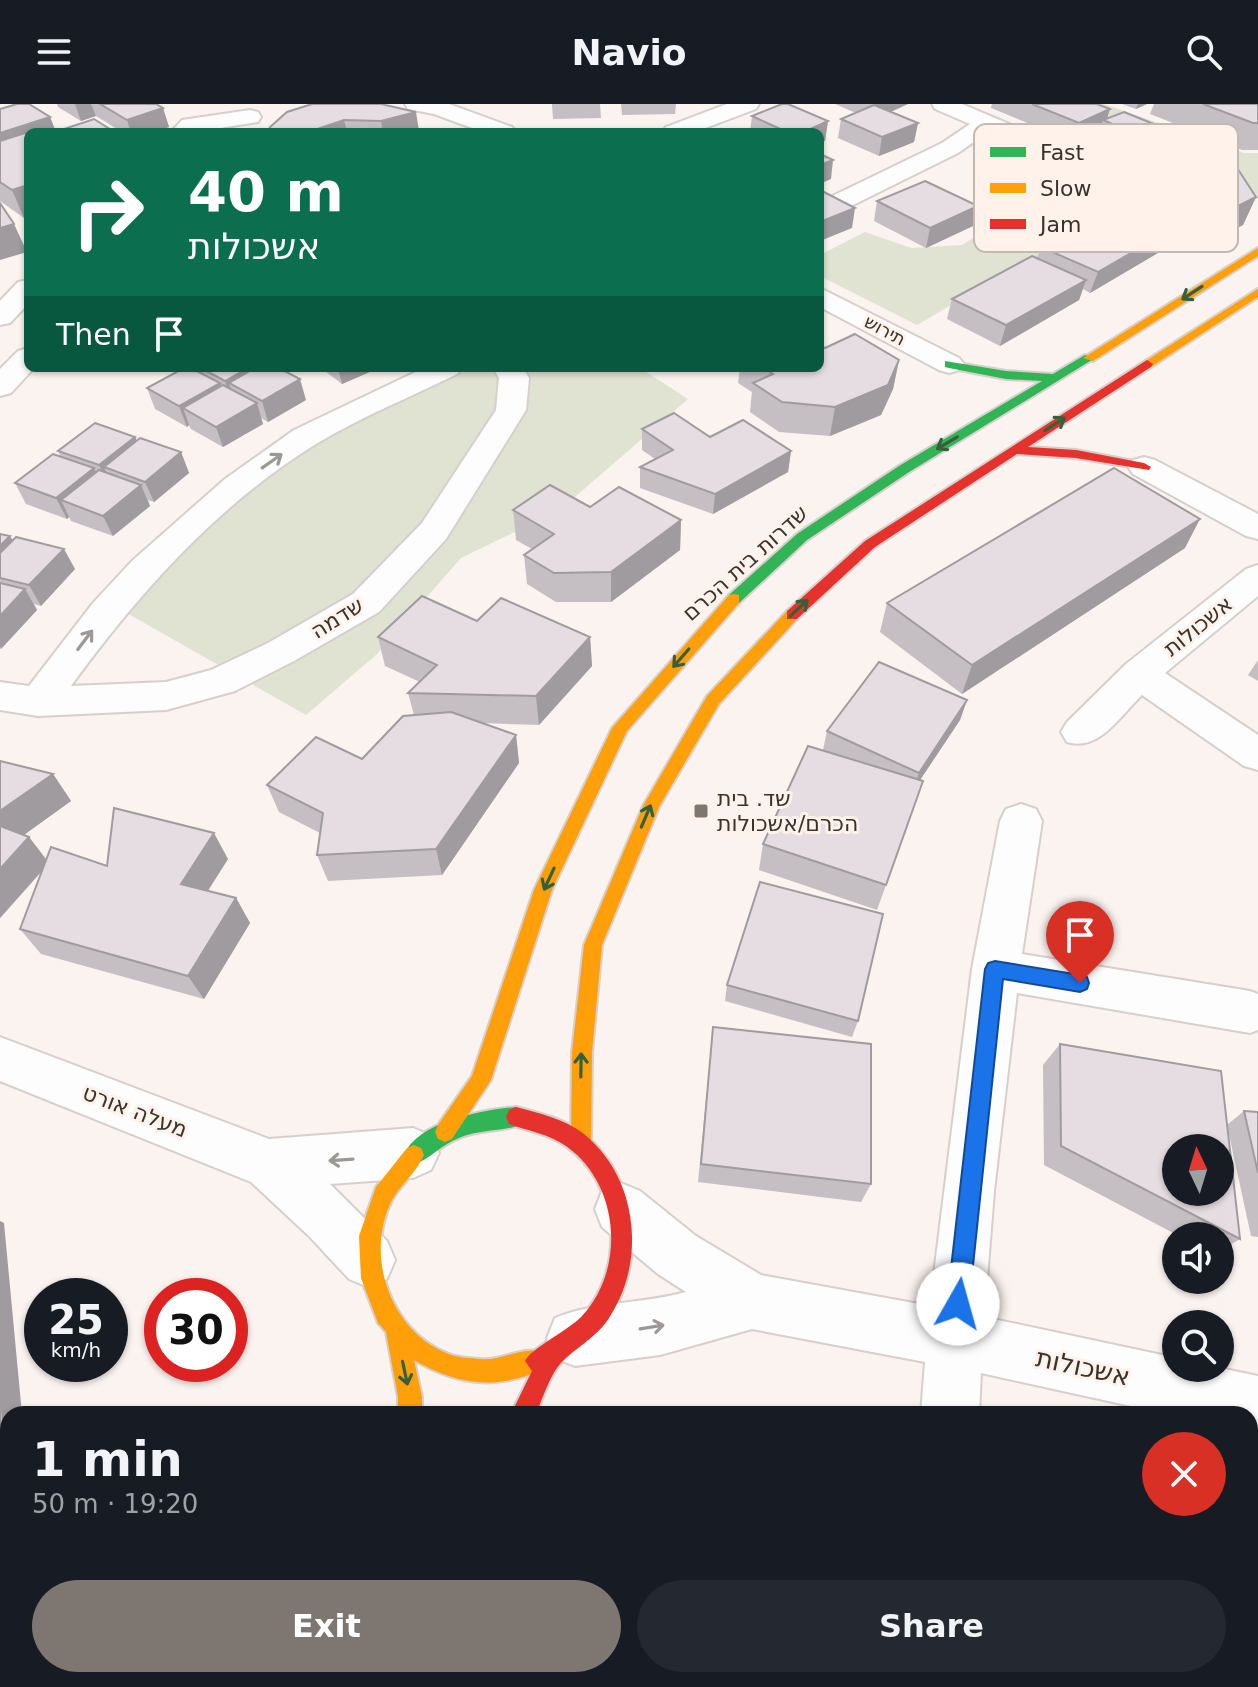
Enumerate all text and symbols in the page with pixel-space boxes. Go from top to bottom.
icon: menu [32,30,76,74]
icon: search [1182,30,1226,74]
text: Navio [572,32,686,73]
legend [974,124,1238,252]
text: Fast [1040,140,1085,165]
text: 40 m [188,159,344,224]
icon: right [56,160,160,264]
text: Slow [1040,176,1092,201]
text: Jam [1038,212,1081,237]
text: אשכולות [188,226,320,267]
one-way arrow [1181,285,1204,301]
street label: תירוש [861,310,909,350]
icon: arrive [147,312,191,356]
text: Then [56,317,131,352]
one-way arrow [1043,416,1065,432]
one-way arrow [936,435,959,451]
one-way arrow [260,453,282,469]
street label: שדרות בית הכרם [677,500,813,626]
street label: אשכולות [1159,591,1237,661]
street label: שדמה [306,592,368,644]
one-way arrow [789,599,809,618]
one-way arrow [76,630,93,651]
one-way arrow [672,647,690,667]
place label: שד. בית הכרם/אשכולות [717,786,858,836]
marker: שד. בית הכרם/אשכולות [692,802,710,820]
one-way arrow [640,805,655,829]
one-way arrow [540,866,555,891]
pin [1046,901,1114,983]
icon: arrive [1058,913,1102,957]
one-way arrow [574,1052,589,1079]
street label: מעלה אורט [79,1080,191,1142]
north arrow [1162,1134,1234,1206]
map controls [1162,1134,1234,1382]
one-way arrow [328,1153,355,1168]
button: sound [1162,1222,1234,1294]
position arrow [916,1262,1000,1346]
speed limit sign: 30 [144,1278,248,1382]
text: 25 [48,1297,104,1343]
button: search [1162,1310,1234,1382]
one-way arrow [639,1319,664,1334]
text: km/h [51,1338,101,1362]
street label: אשכולות [1033,1342,1133,1392]
one-way arrow [398,1360,413,1385]
text: 1 min [32,1431,183,1487]
button: close [1142,1432,1226,1516]
text: 50 m · 19:20 [32,1489,198,1519]
button: Exit [32,1580,621,1672]
button: Share [637,1580,1226,1672]

